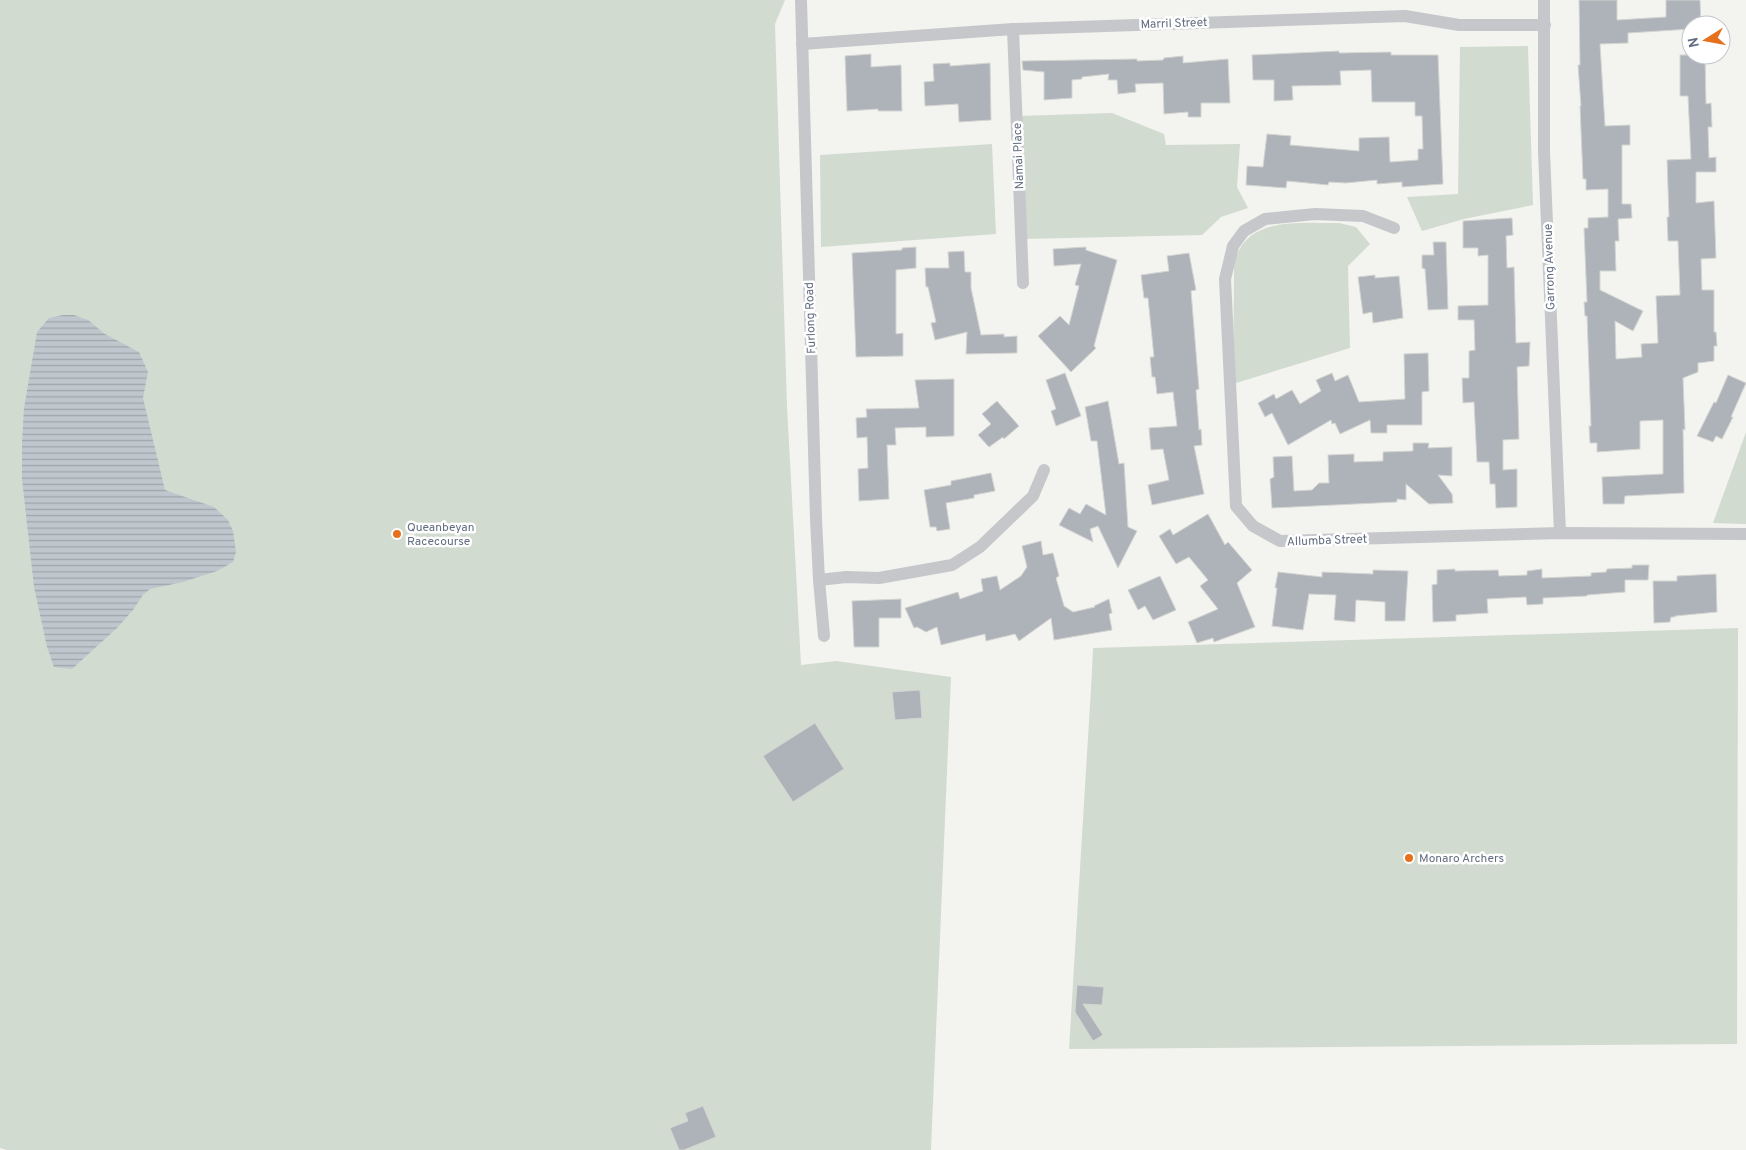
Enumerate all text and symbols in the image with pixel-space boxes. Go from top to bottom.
street label: Marril Street [1140,15,1208,33]
north arrow [1681,15,1731,65]
text: N [1685,36,1704,49]
street label: Namai Place [1010,122,1028,190]
street label: Garrong Avenue [1540,223,1560,310]
street label: Furlong Road [802,282,820,354]
place label: Queanbeyan Racecourse [407,520,475,550]
marker: Queanbeyan Racecourse [391,528,403,540]
street label: Allumba Street [1287,532,1368,550]
place label: Monaro Archers [1419,851,1504,867]
marker: Monaro Archers [1403,852,1415,864]

